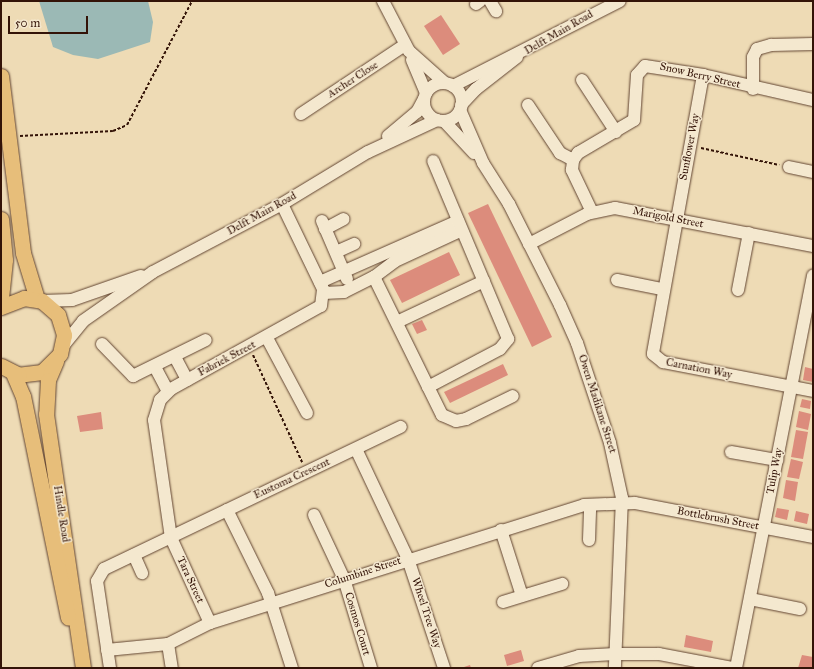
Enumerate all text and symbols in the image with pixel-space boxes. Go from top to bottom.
scale bar [10,8,90,34]
street label: Delft Main Road [522,8,596,58]
text: 50 m [15,16,40,30]
street label: Archer Close [325,59,381,101]
street label: Snow Berry Street [658,60,742,92]
street label: Sunflower Way [677,113,703,181]
street label: Delft Main Road [225,190,299,238]
street label: Marigold Street [631,205,705,231]
street label: Fabriek Street [196,338,258,380]
street label: Owen Madikane Street [575,353,619,455]
street label: Carnation Way [665,356,733,382]
street label: Tulip Way [764,447,786,495]
street label: Eustoma Crescent [252,456,332,502]
street label: Hindle Road [50,485,72,543]
street label: Bottlebrush Street [676,505,760,533]
street label: Columbine Street [323,554,403,592]
street label: Tara Street [173,555,207,605]
street label: Wheel Tree Way [408,576,444,650]
street label: Cosmos Court [341,591,373,657]

